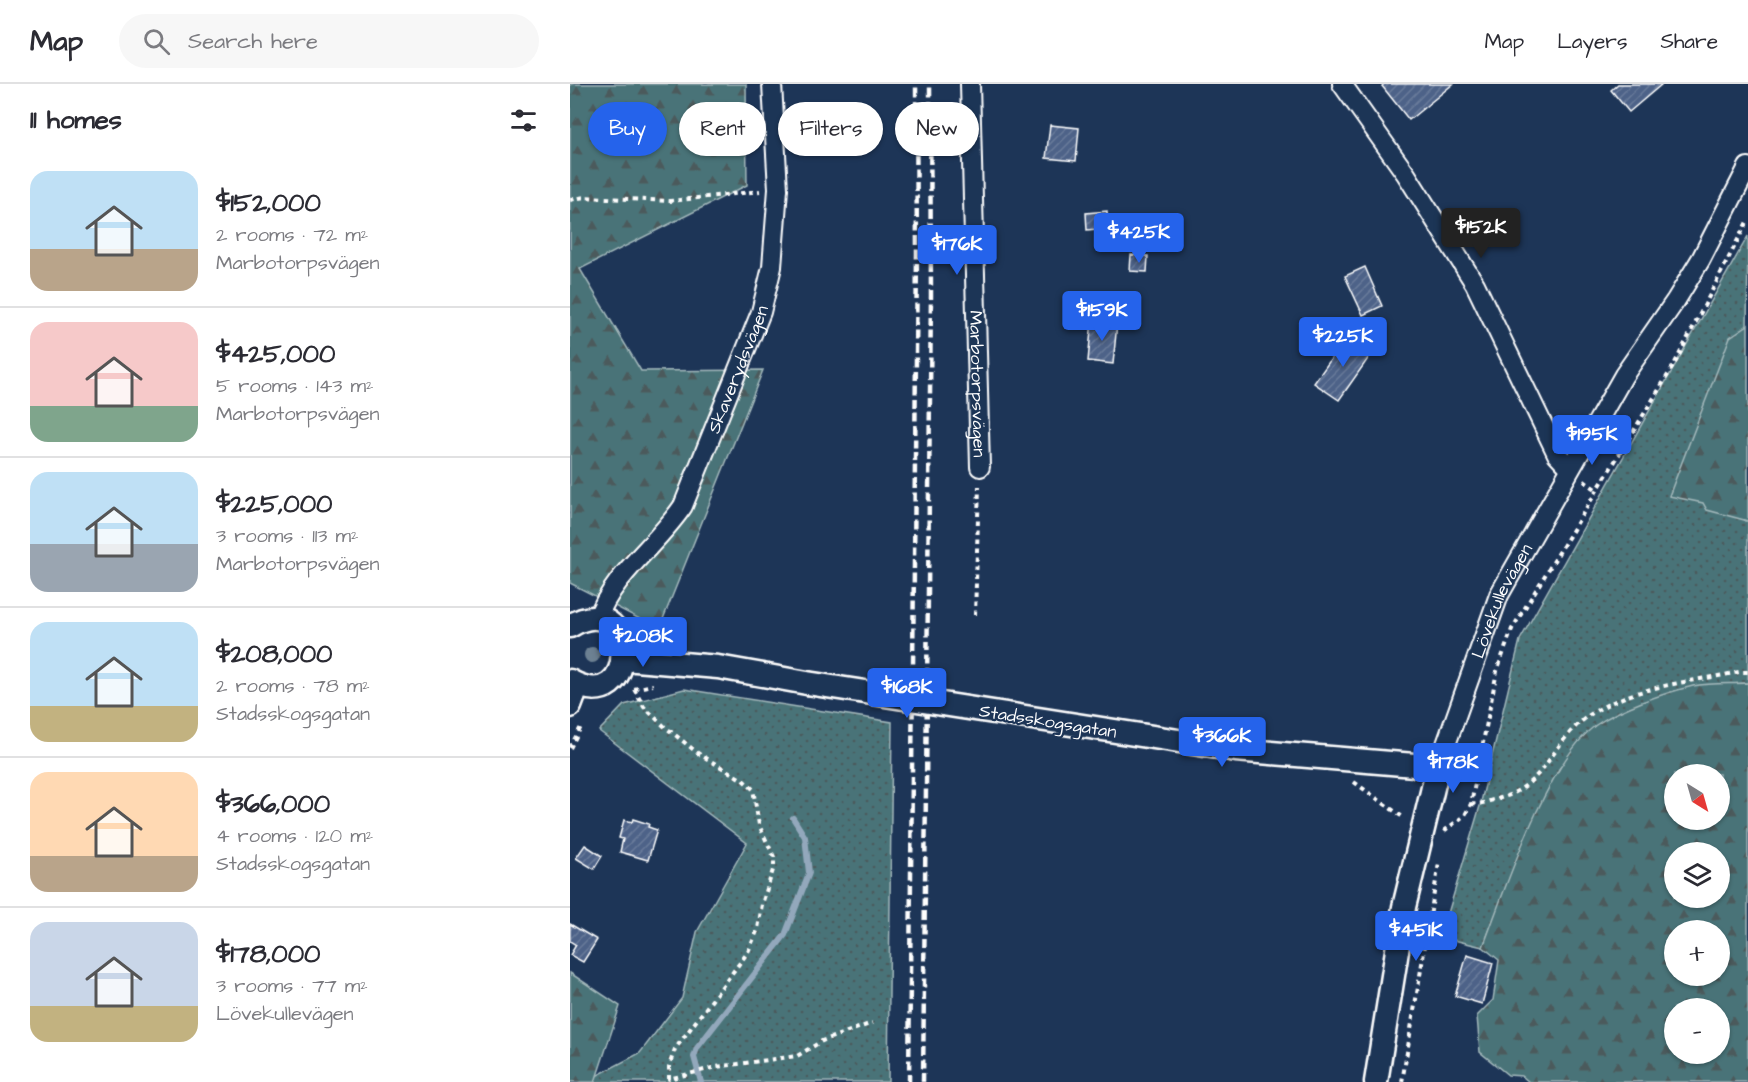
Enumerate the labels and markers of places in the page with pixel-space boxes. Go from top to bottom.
pin: $152K [1439,208,1523,259]
pin: $425K [1097,213,1181,264]
pin: $176K [915,225,999,276]
pin: $159K [1060,291,1144,342]
pin: $225K [1301,317,1385,368]
pin: $195K [1550,415,1634,466]
pin: $208K [601,617,685,668]
pin: $168K [865,668,949,719]
pin: $366K [1180,717,1264,768]
pin: $178K [1411,743,1495,794]
pin: $451K [1374,911,1458,962]

